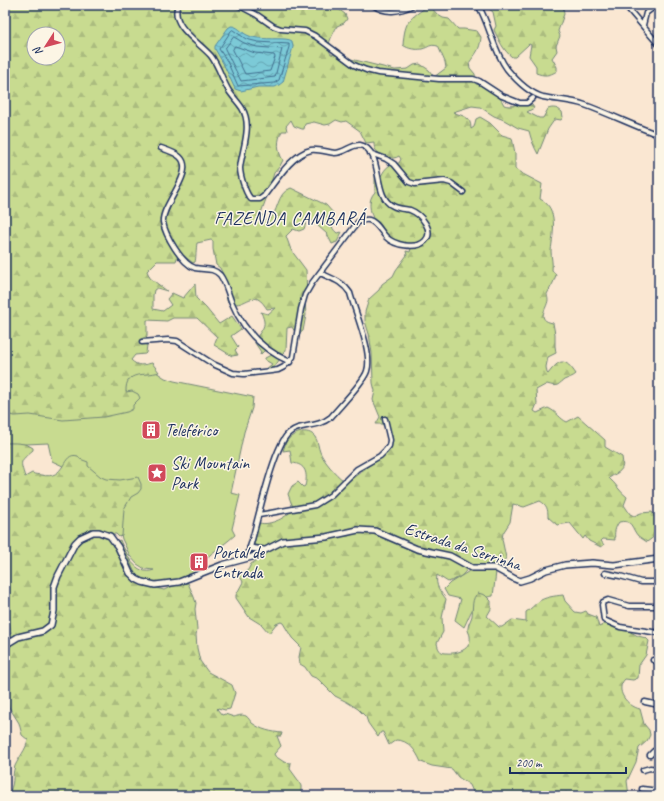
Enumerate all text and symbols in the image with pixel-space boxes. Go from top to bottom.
north arrow [26,26,66,66]
text: N [29,43,46,59]
district label: FAZENDA CAMBARÁ [214,207,368,229]
building icon: Teleférico [140,419,162,441]
place label: Teleférico [165,420,219,441]
place label: Ski Mountain Park [171,453,251,494]
place icon: Ski Mountain Park [146,462,168,484]
street label: Estrada da Serrinha [402,518,525,576]
place label: Portal de Entrada [213,542,266,583]
building icon: Portal de Entrada [188,551,210,573]
scale bar [510,749,626,775]
text: 200 m [516,755,543,771]

